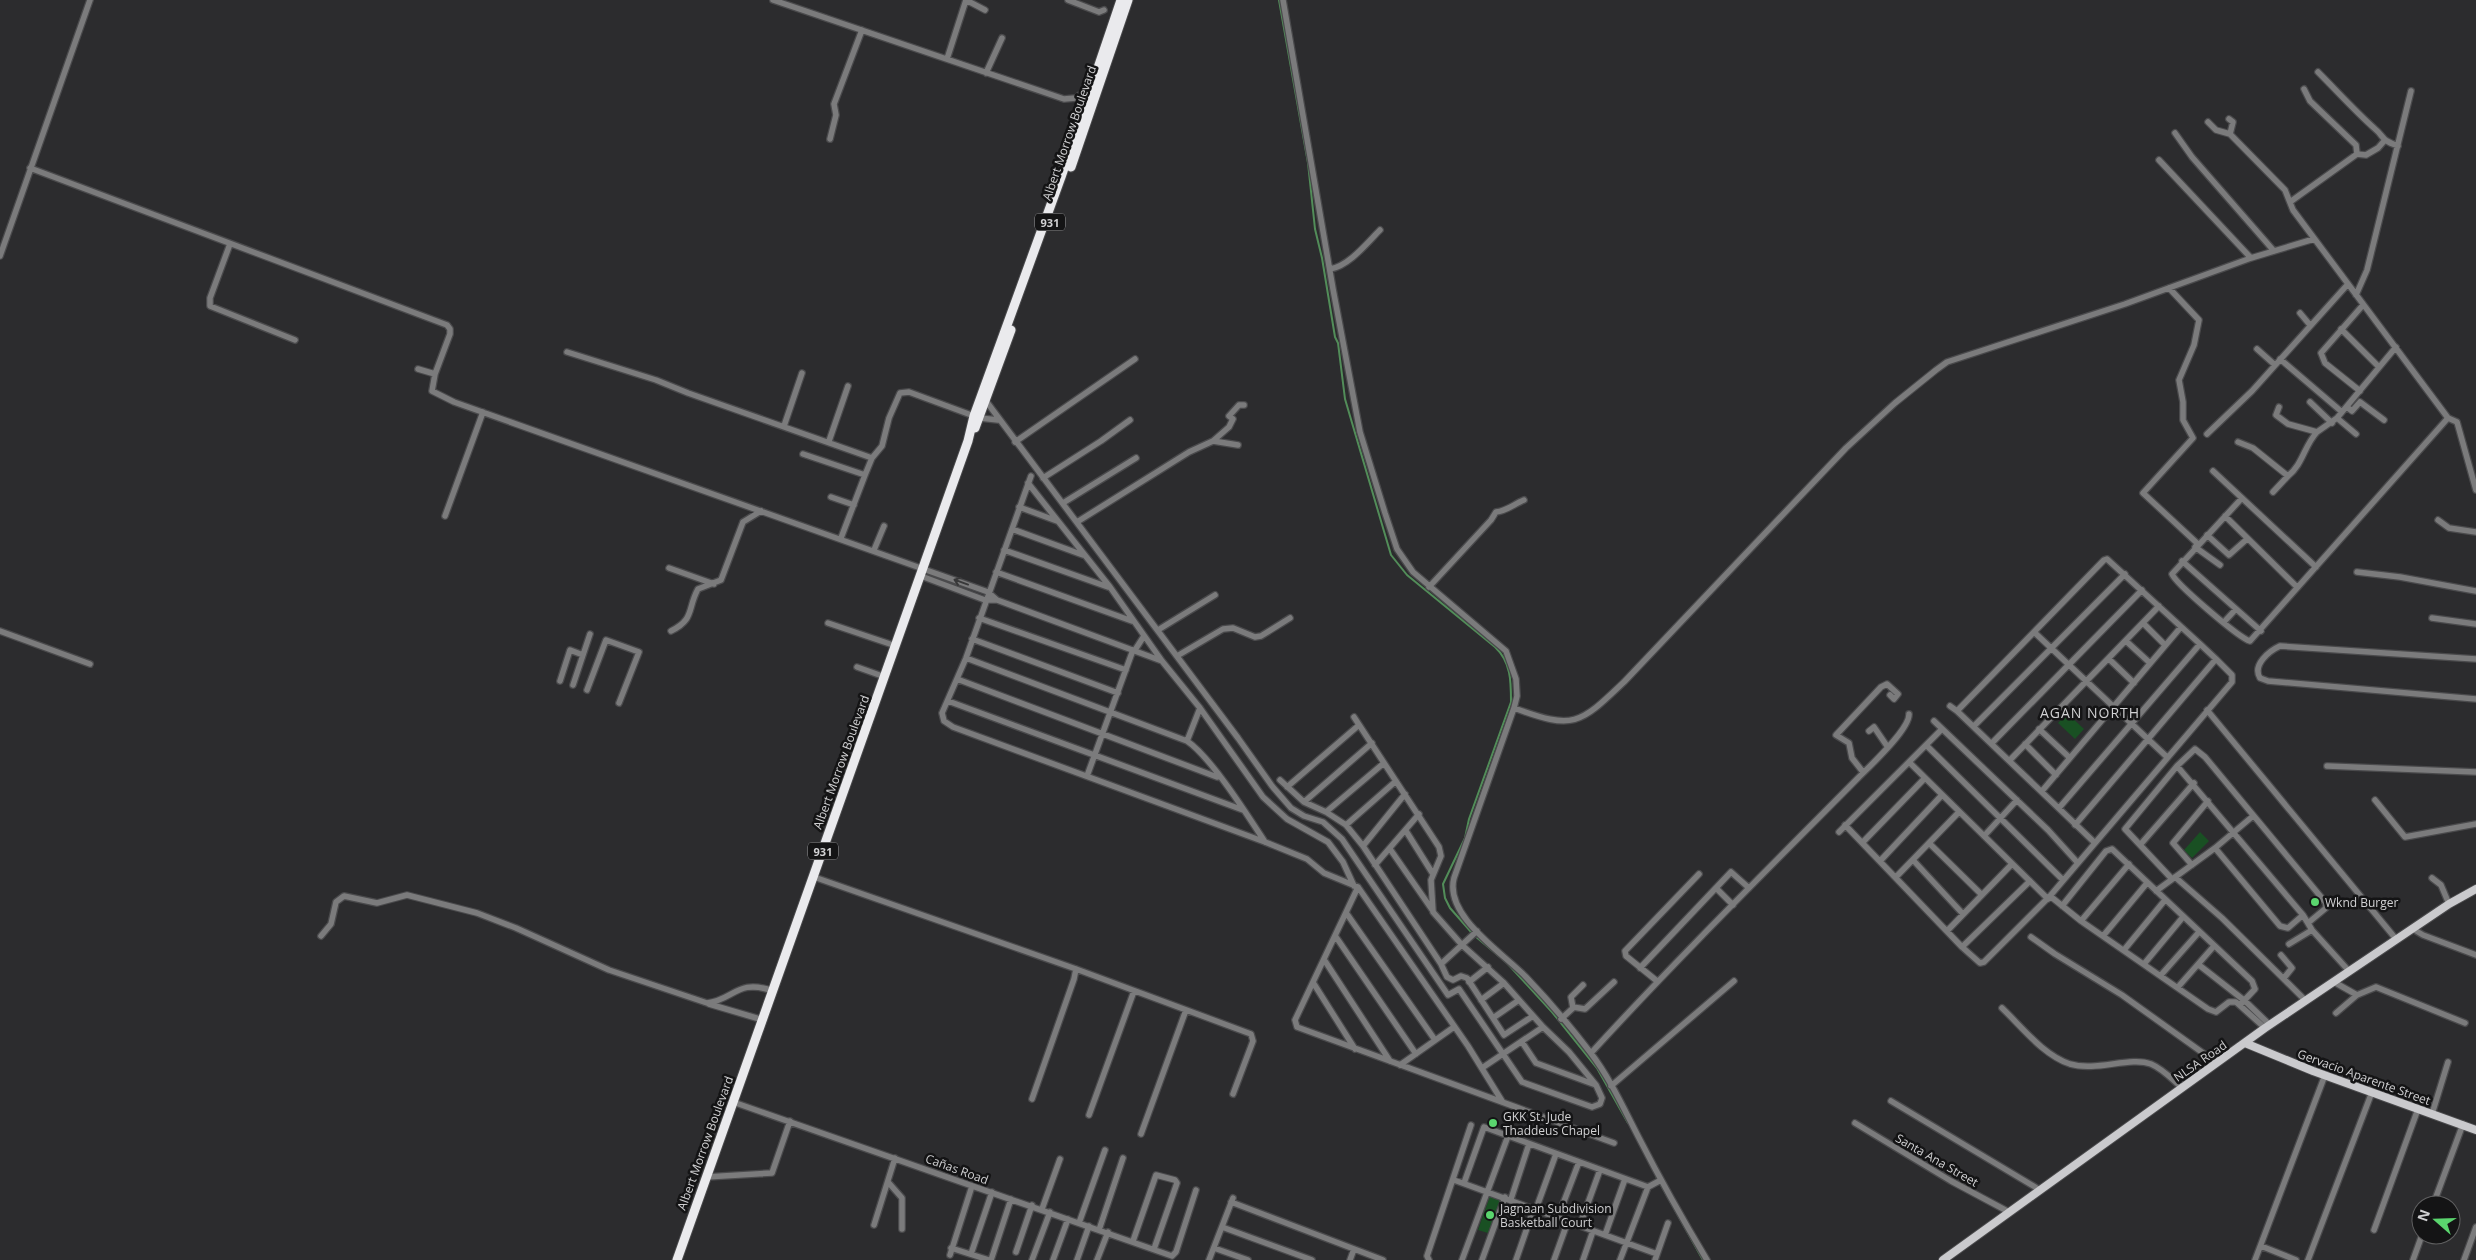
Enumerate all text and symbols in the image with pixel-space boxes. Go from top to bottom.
street label: Albert Morrow Boulevard [1038,63,1100,203]
road number: 931 [1035,213,1065,230]
one-way arrow [954,577,970,586]
street label: Albert Morrow Boulevard [809,693,873,831]
district label: AGAN NORTH [2040,703,2140,722]
road number: 931 [808,842,838,859]
place label: Wknd Burger [2325,894,2398,911]
marker: Wknd Burger [2309,896,2321,908]
street label: NLSA Road [2170,1036,2230,1086]
street label: Gervacio Aparente Street [2295,1045,2433,1109]
street label: Albert Morrow Boulevard [673,1074,737,1212]
place label: GKK St. Jude Thaddeus Chapel [1503,1108,1600,1139]
marker: GKK St. Jude Thaddeus Chapel [1487,1117,1499,1129]
street label: Santa Ana Street [1893,1129,1981,1191]
street label: Cañas Road [923,1150,991,1188]
north arrow [2411,1195,2461,1245]
place label: Jagnaan Subdivision Basketball Court [1499,1200,1612,1231]
text: N [2412,1207,2434,1224]
marker: Jagnaan Subdivision Basketball Court [1484,1209,1496,1221]

